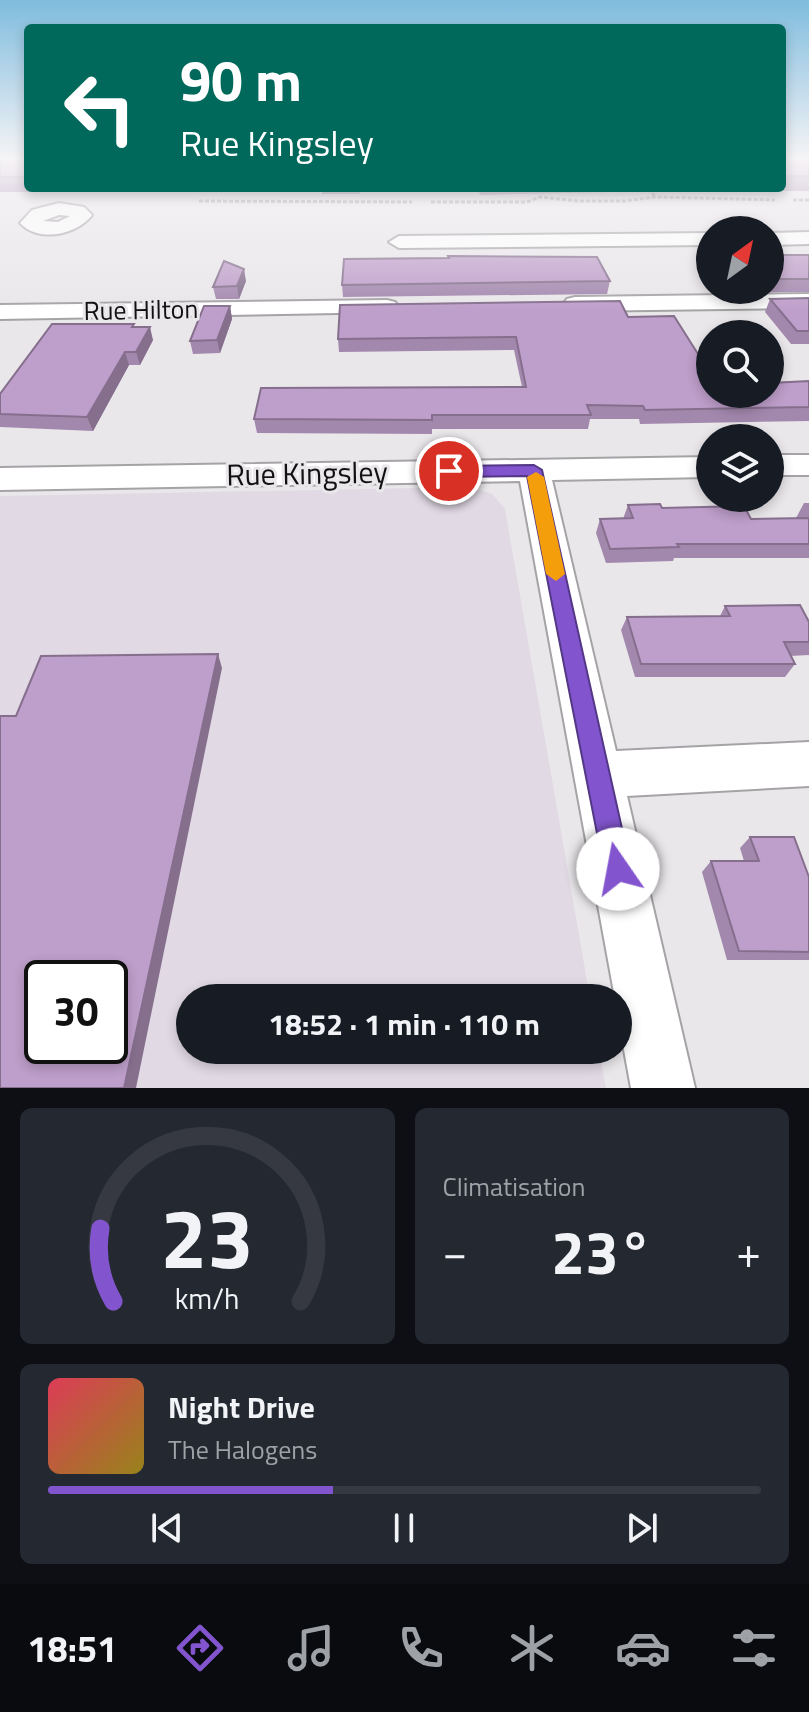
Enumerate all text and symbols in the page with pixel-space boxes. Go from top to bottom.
text: 90 m [180,38,302,123]
icon: left [48,56,152,160]
text: Rue Kingsley [180,115,374,170]
north arrow [696,216,784,304]
map controls [696,216,784,512]
street label: Rue Hilton [83,289,199,330]
button: search [696,320,784,408]
button: layers [696,424,784,512]
pin [415,437,483,505]
street label: Rue Kingsley [226,449,388,497]
icon: arrive [427,449,471,493]
position arrow [576,827,660,911]
speed limit sign: 30 [24,960,128,1064]
text: 18:52 · 1 min · 110 m [268,1001,540,1047]
text: Climatisation [443,1167,586,1206]
text: 23 [161,1174,254,1300]
text: 23° [551,1206,652,1297]
text: − [443,1218,467,1285]
text: + [736,1218,761,1285]
text: km/h [175,1277,240,1320]
text: Night Drive [168,1384,315,1430]
text: The Halogens [168,1430,317,1469]
icon: previous [145,1506,189,1550]
icon: pause [382,1506,426,1550]
icon: next [620,1506,664,1550]
icon: directions [172,1620,228,1676]
icon: music [283,1620,339,1676]
icon: phone [393,1620,449,1676]
icon: climate [504,1620,560,1676]
icon: car [615,1620,671,1676]
icon: filters [726,1620,782,1676]
text: 18:51 [27,1621,117,1676]

